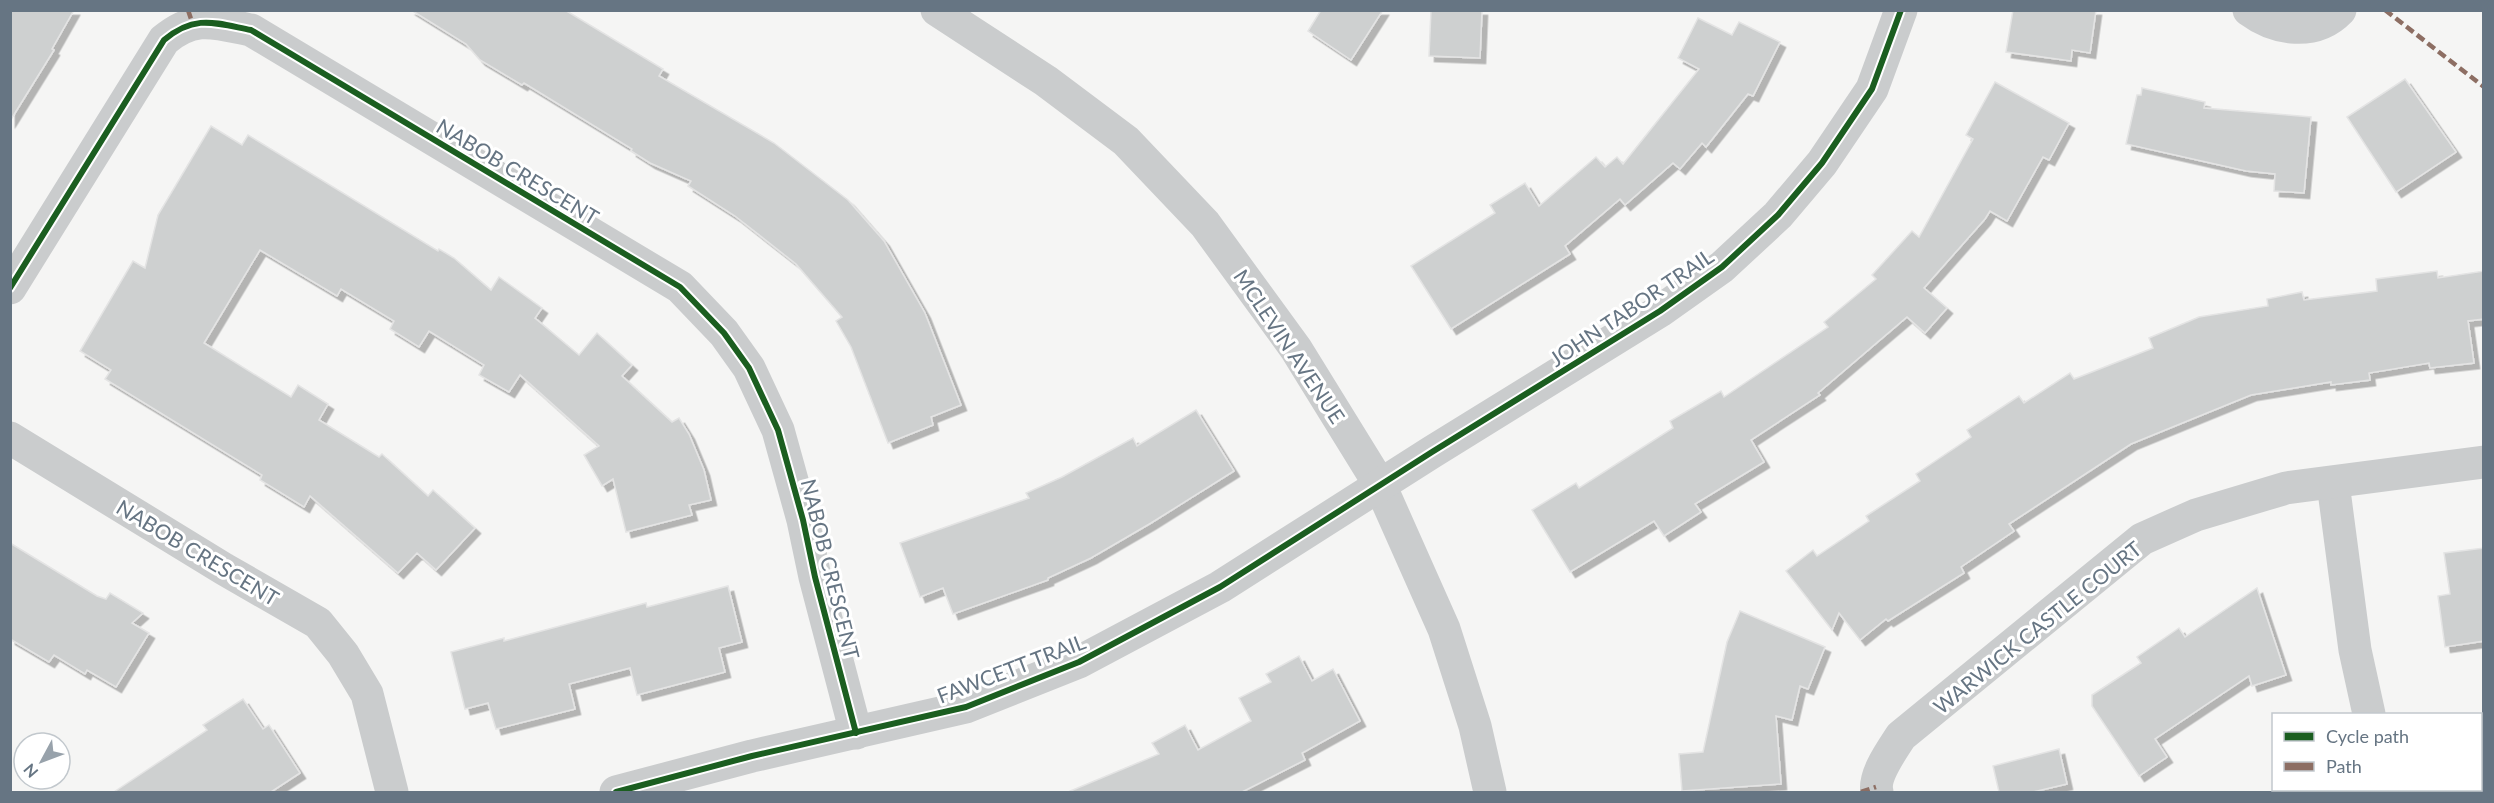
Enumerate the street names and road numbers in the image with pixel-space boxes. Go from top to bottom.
street label: NABOB CRESCENT [432,113,604,230]
street label: JOHN TABOR TRAIL [1544,243,1718,371]
street label: MCLEVIN AVENUE [1229,264,1351,428]
street label: NABOB CRESCENT [797,476,866,662]
street label: NABOB CRESCENT [112,494,284,611]
street label: WARWICK CASTLE COURT [1928,535,2146,719]
street label: FAWCETT TRAIL [933,628,1089,708]

